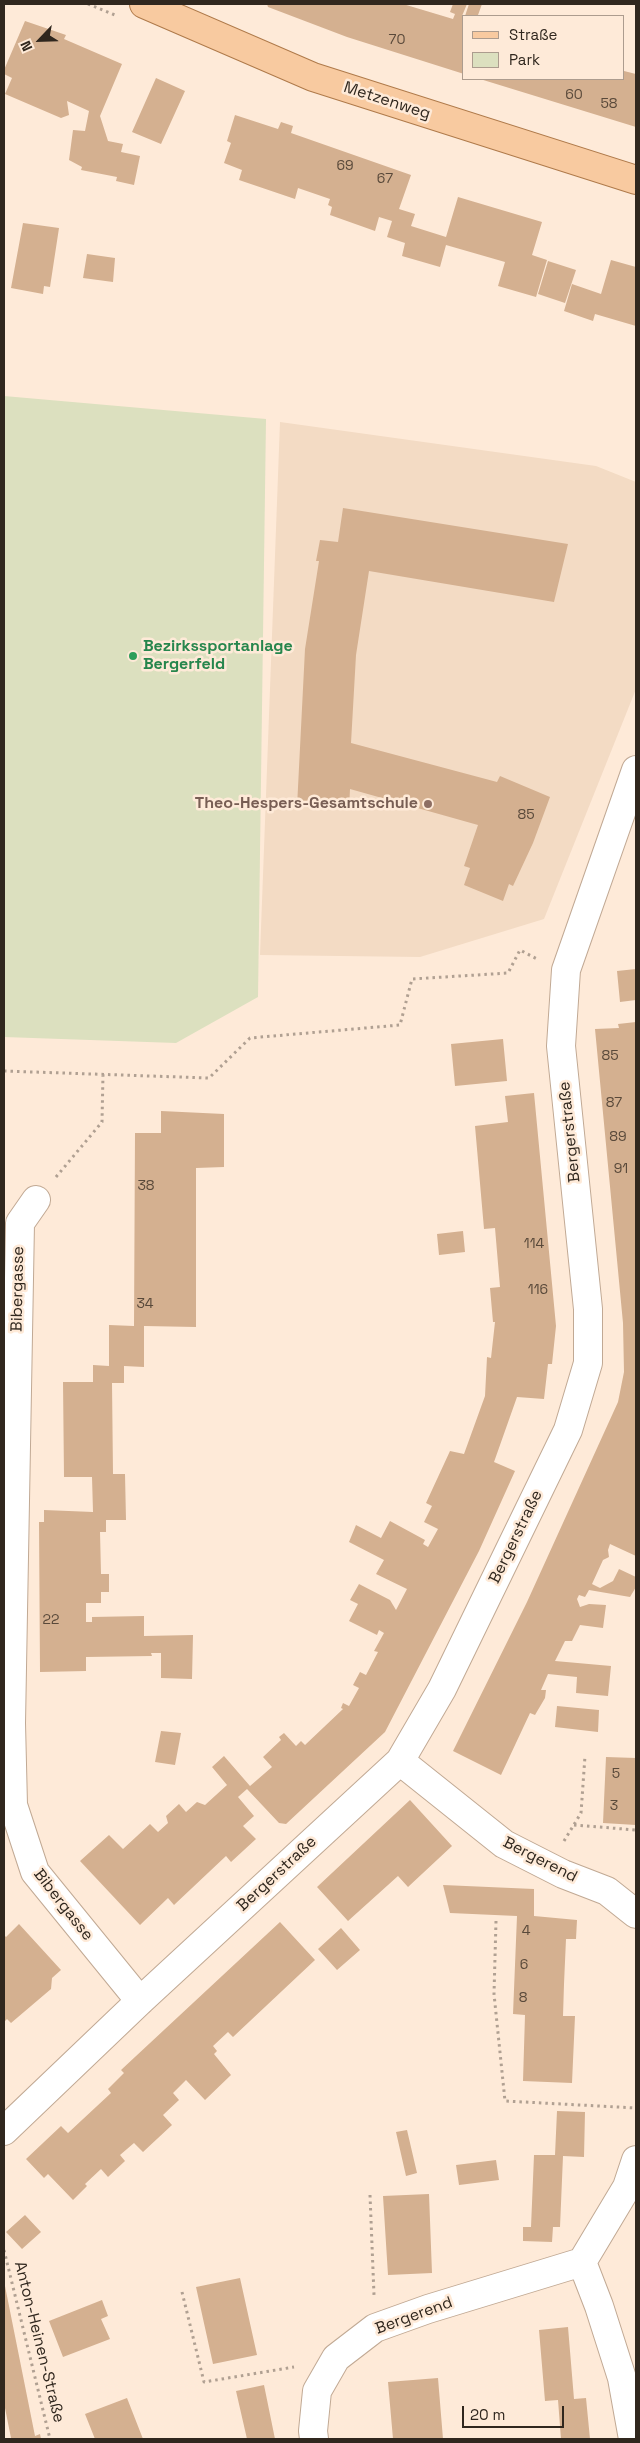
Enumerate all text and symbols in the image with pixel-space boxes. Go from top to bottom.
north arrow [15,15,65,65]
legend [462,15,625,80]
text: Straße [509,25,557,44]
house number: 70 [389,32,405,48]
text: N [16,38,36,54]
text: Park [509,50,540,69]
street label: Metzenweg [341,78,433,124]
house number: 60 [565,87,583,103]
house number: 58 [600,96,618,112]
house number: 69 [336,158,354,174]
house number: 67 [377,171,393,187]
place label: Bezirkssportanlage Bergerfeld [143,637,293,675]
marker: Bezirkssportanlage Bergerfeld [127,650,139,662]
place label: Theo-Hespers-Gesamtschule [195,794,418,814]
marker: Theo-Hespers-Gesamtschule [422,798,434,810]
house number: 85 [517,807,535,823]
house number: 85 [601,1048,619,1064]
street label: Bergerstraße [555,1081,585,1183]
house number: 87 [606,1095,622,1111]
house number: 89 [609,1129,627,1145]
house number: 91 [614,1161,628,1177]
house number: 38 [137,1178,155,1194]
house number: 114 [524,1236,544,1252]
street label: Bibergasse [8,1246,28,1332]
house number: 116 [528,1282,548,1298]
house number: 34 [136,1296,154,1312]
street label: Bergerstraße [485,1487,547,1587]
house number: 22 [43,1612,59,1628]
house number: 5 [612,1766,620,1782]
house number: 3 [610,1798,618,1814]
street label: Bergerstraße [233,1832,321,1916]
street label: Bergerend [500,1833,580,1887]
street label: Bibergasse [29,1865,97,1945]
house number: 4 [522,1923,530,1939]
house number: 6 [520,1957,528,1973]
house number: 8 [519,1990,527,2006]
street label: Anton-Heinen-Straße [10,2259,68,2425]
street label: Bergerend [373,2293,455,2339]
scale bar [465,2396,568,2428]
text: 20 m [470,2405,505,2424]

